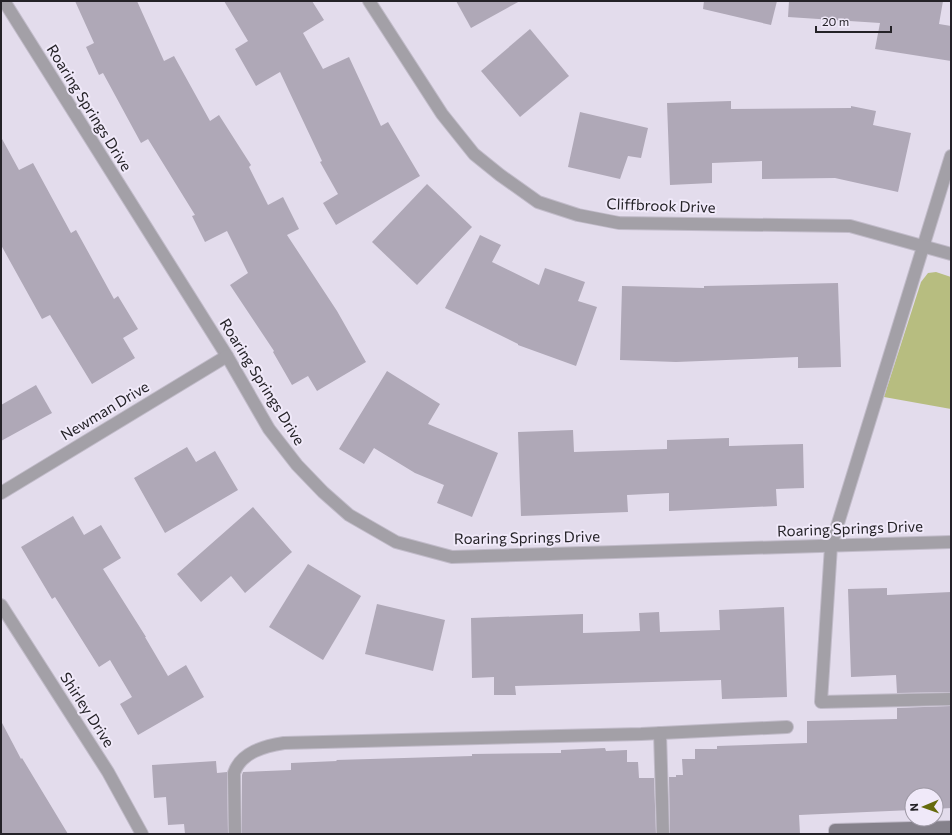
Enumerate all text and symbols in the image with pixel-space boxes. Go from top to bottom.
scale bar [816,8,891,34]
text: 20 m [822,14,849,28]
street label: Roaring Springs Drive [44,41,136,174]
street label: Cliffbrook Drive [606,194,716,216]
street label: Roaring Springs Drive [217,315,309,448]
street label: Newman Drive [57,377,152,444]
street label: Roaring Springs Drive [777,516,923,540]
street label: Roaring Springs Drive [454,527,600,547]
street label: Shirley Drive [57,669,119,750]
north arrow [904,787,944,827]
text: N [907,803,920,812]

